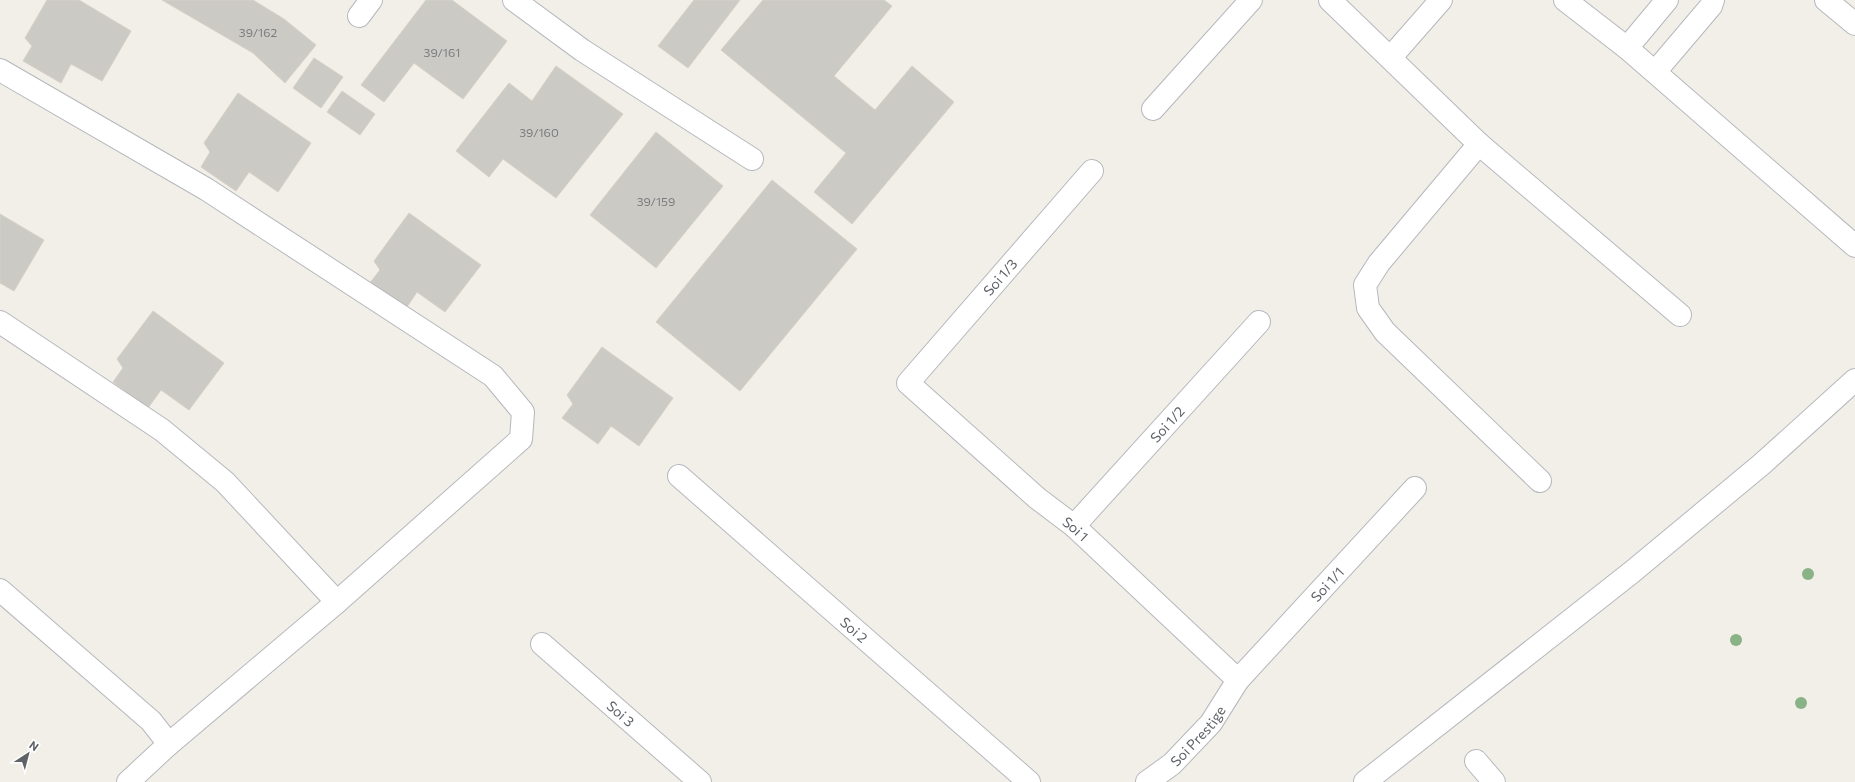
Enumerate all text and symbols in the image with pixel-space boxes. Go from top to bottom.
house number: 39/162 [239,25,277,39]
house number: 39/161 [424,45,460,59]
house number: 39/160 [519,125,559,139]
house number: 39/159 [637,194,675,208]
street label: Soi 1/3 [979,255,1021,299]
street label: Soi 1/2 [1146,402,1188,445]
street label: Soi 1 [1060,512,1093,544]
street label: Soi 1/1 [1306,563,1347,605]
street label: Soi 2 [837,613,872,646]
street label: Soi 3 [604,697,638,730]
street label: Soi Prestige [1166,702,1228,769]
north arrow [8,734,48,774]
text: N [27,738,41,753]

